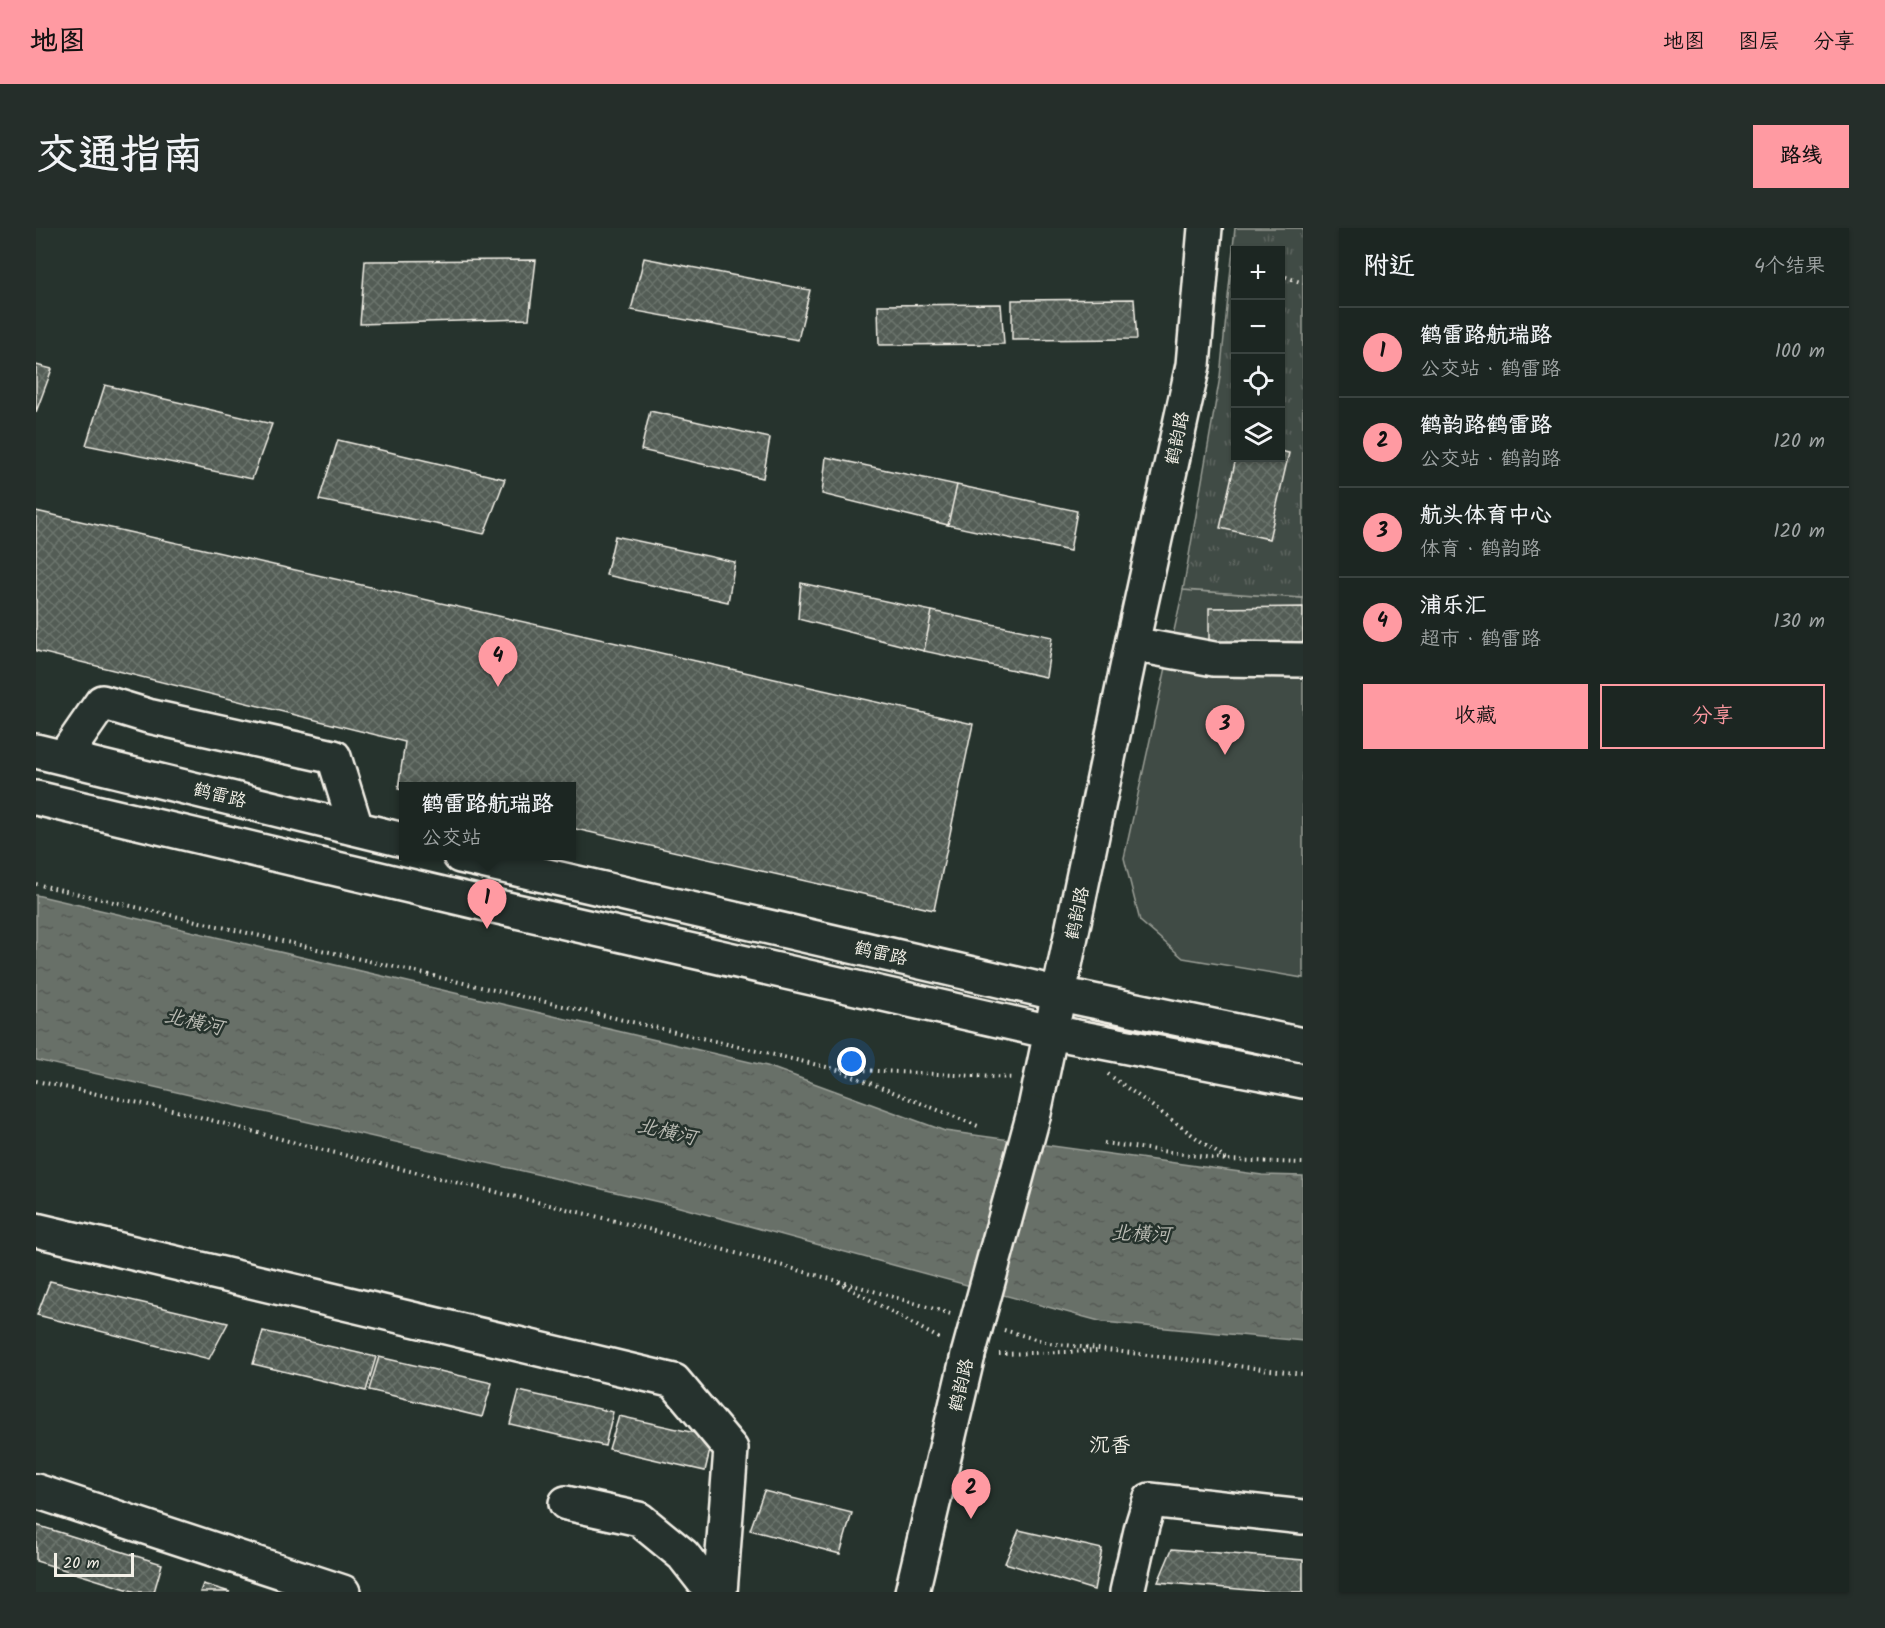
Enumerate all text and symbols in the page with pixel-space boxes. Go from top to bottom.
text: 地图 [30,20,86,65]
text: 地图 [1663,26,1705,59]
text: 图层 [1738,26,1780,59]
text: 分享 [1813,26,1855,59]
text: 交通指南 [36,123,204,190]
button: 路线 [1753,125,1849,188]
map controls [1231,246,1285,462]
button: + [1231,246,1285,300]
text: 附近 [1363,246,1415,288]
text: 4个结果 [1754,251,1825,283]
button: − [1231,300,1285,354]
text: 鹤雷路航瑞路 [1420,319,1552,354]
text: 1 [1379,336,1386,368]
text: 100 m [1775,336,1825,368]
button: locate [1231,354,1285,408]
text: 公交站 · 鹤雷路 [1420,354,1561,386]
button: layers [1231,408,1285,462]
street label: 鹤韵路 [1159,409,1198,468]
text: 鹤韵路鹤雷路 [1420,409,1552,444]
text: 2 [1377,426,1388,458]
text: 120 m [1773,426,1825,458]
text: 公交站 · 鹤韵路 [1420,444,1561,476]
text: 航头体育中心 [1420,499,1552,534]
text: 3 [1377,516,1388,548]
text: 120 m [1773,516,1825,548]
text: 体育 · 鹤韵路 [1420,534,1541,566]
text: 浦乐汇 [1420,589,1486,624]
text: 4 [1377,606,1388,638]
text: 130 m [1773,606,1825,638]
text: 超市 · 鹤雷路 [1420,624,1541,656]
pin: 4 [478,638,518,687]
button: 收藏 [1363,684,1588,749]
button: 分享 [1600,684,1825,749]
pin: 3 [1206,706,1244,755]
street label: 鹤雷路 [190,776,249,817]
popup [399,782,576,860]
text: 鹤雷路航瑞路 [421,788,554,823]
text: 公交站 [421,823,481,855]
pin: 1 [468,880,506,929]
street label: 鹤韵路 [1059,884,1098,943]
street label: 鹤雷路 [851,934,910,975]
water label: 北横河 [161,1001,229,1046]
your location [837,1047,866,1076]
water label: 北横河 [634,1111,702,1156]
water label: 北横河 [1110,1218,1174,1252]
street label: 鹤韵路 [942,1356,983,1415]
district label: 沉香 [1089,1430,1131,1463]
pin: 2 [952,1470,990,1519]
scale bar [54,1550,134,1578]
text: 20 m [63,1551,99,1576]

